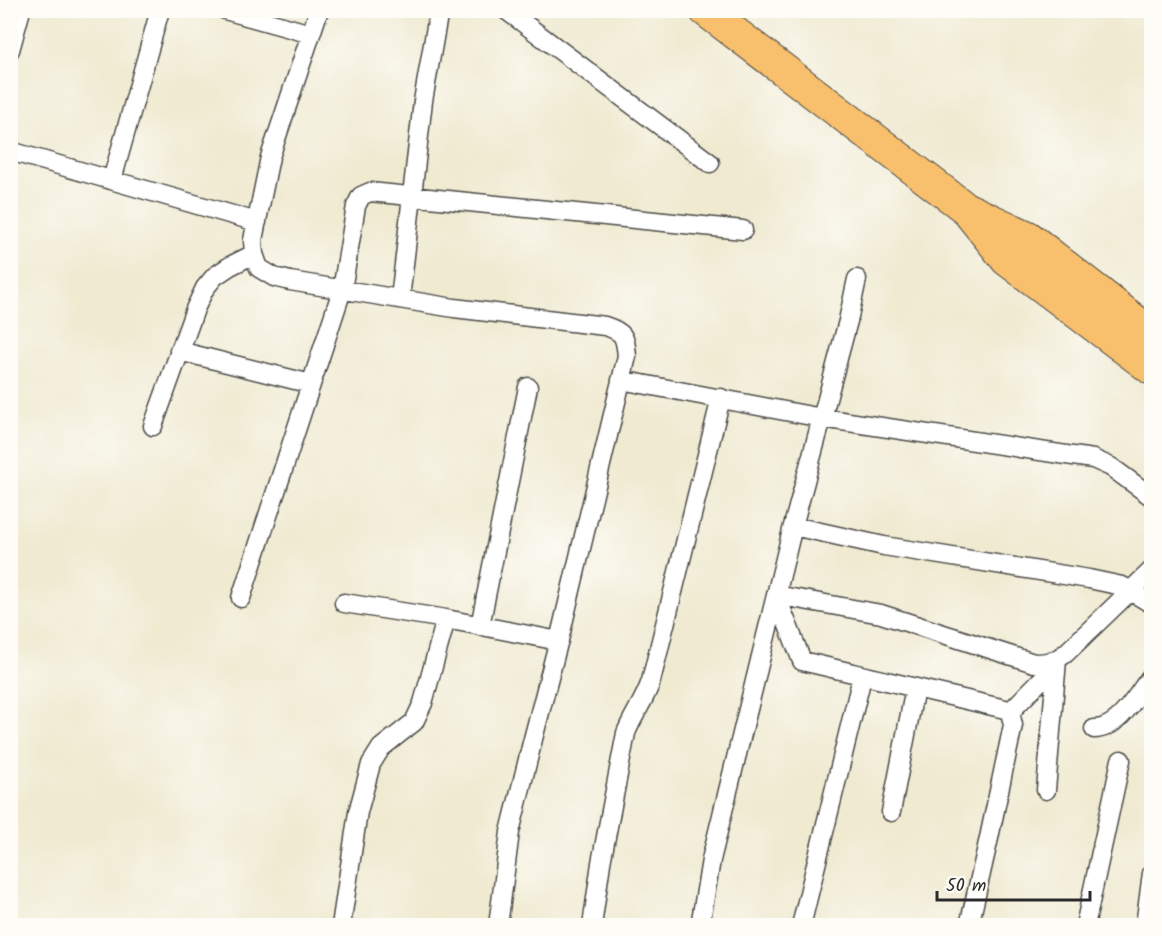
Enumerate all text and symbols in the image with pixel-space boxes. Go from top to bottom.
scale bar [937,864,1090,902]
text: 50 m [946,872,986,901]

